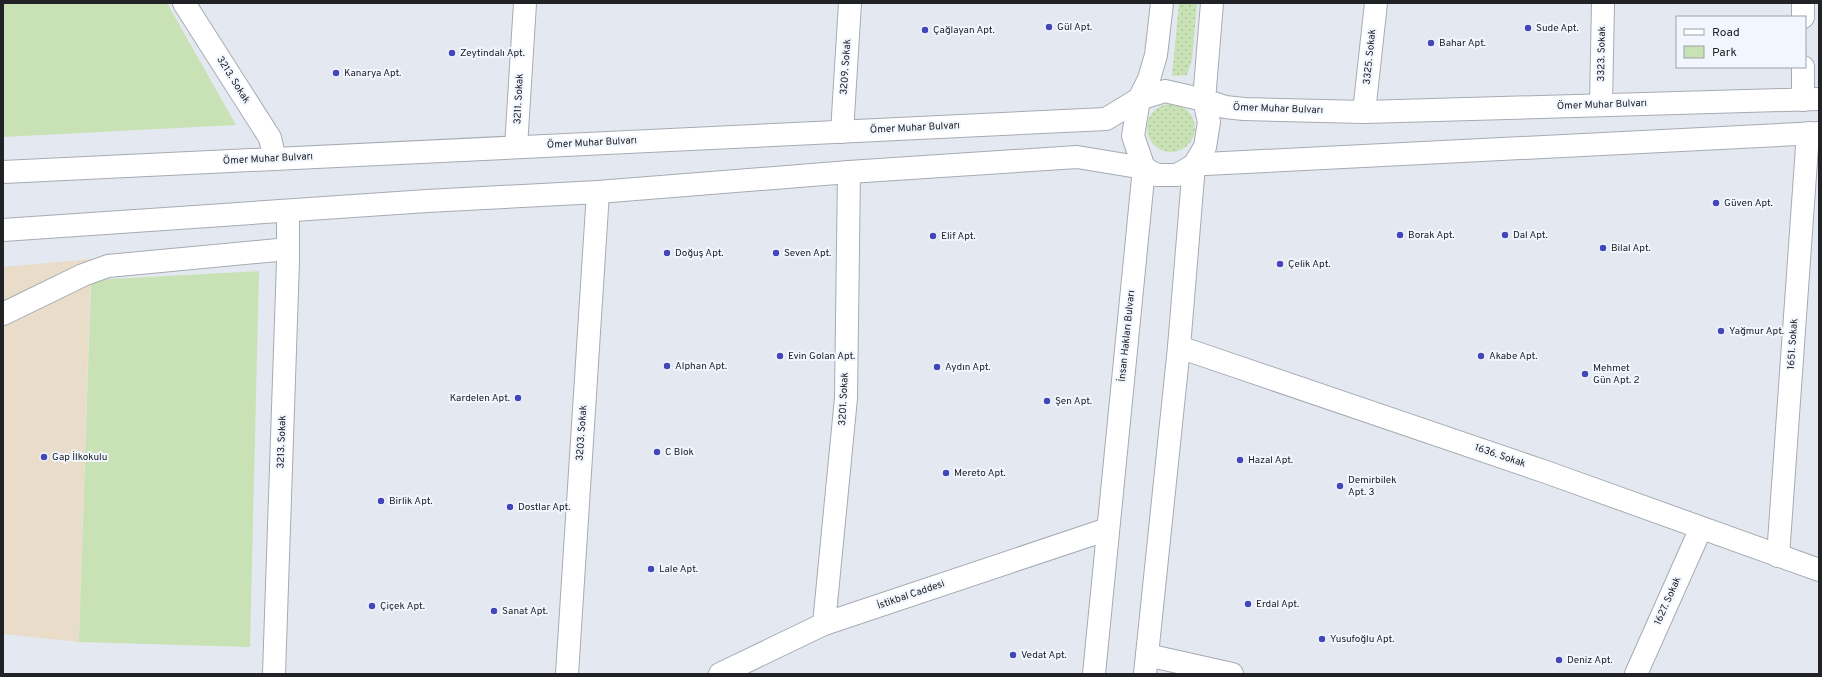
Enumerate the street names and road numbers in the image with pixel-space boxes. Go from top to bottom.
street label: 3323. Sokak [1595,26,1609,82]
street label: 3325. Sokak [1361,29,1379,85]
street label: 3209. Sokak [838,39,854,95]
street label: 3213. Sokak [213,54,253,106]
street label: 3211. Sokak [511,73,527,125]
street label: Ömer Muhar Bulvarı [1557,97,1647,113]
street label: Ömer Muhar Bulvarı [1233,101,1323,117]
street label: Ömer Muhar Bulvarı [870,119,960,137]
street label: Ömer Muhar Bulvarı [547,134,637,152]
street label: Ömer Muhar Bulvarı [223,150,313,168]
street label: İnsan Hakları Bulvarı [1116,290,1138,382]
street label: 1651. Sokak [1785,318,1801,370]
street label: 3201. Sokak [836,372,852,426]
street label: 3203. Sokak [574,405,590,461]
street label: 3213. Sokak [275,415,289,469]
street label: 1636. Sokak [1473,441,1527,471]
street label: 1627. Sokak [1652,575,1684,627]
street label: İstikbal Caddesi [876,577,946,613]

